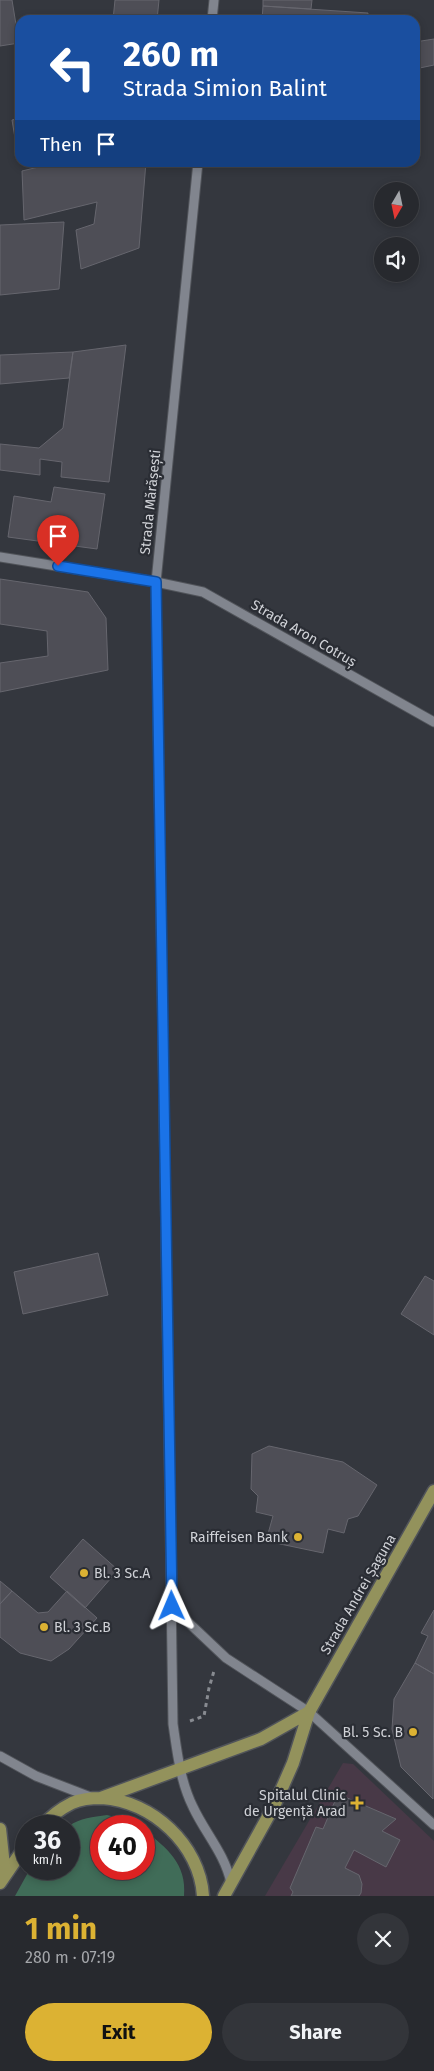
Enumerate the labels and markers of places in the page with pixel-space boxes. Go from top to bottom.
pin [37,515,79,566]
place label: Raiffeisen Bank [190,1529,289,1546]
marker: Raiffeisen Bank [292,1531,304,1543]
place label: Bl. 3 Sc.A [94,1565,150,1582]
marker: Bl. 3 Sc.A [78,1567,90,1579]
place label: Bl. 3 Sc.B [54,1619,111,1636]
marker: Bl. 3 Sc.B [38,1621,50,1633]
place label: Bl. 5 Sc. B [342,1724,403,1741]
marker: Bl. 5 Sc. B [407,1726,419,1738]
place label: Spitalul Clinic de Urgență Arad [244,1787,346,1821]
marker: Spitalul Clinic de Urgență Arad [350,1796,364,1810]

